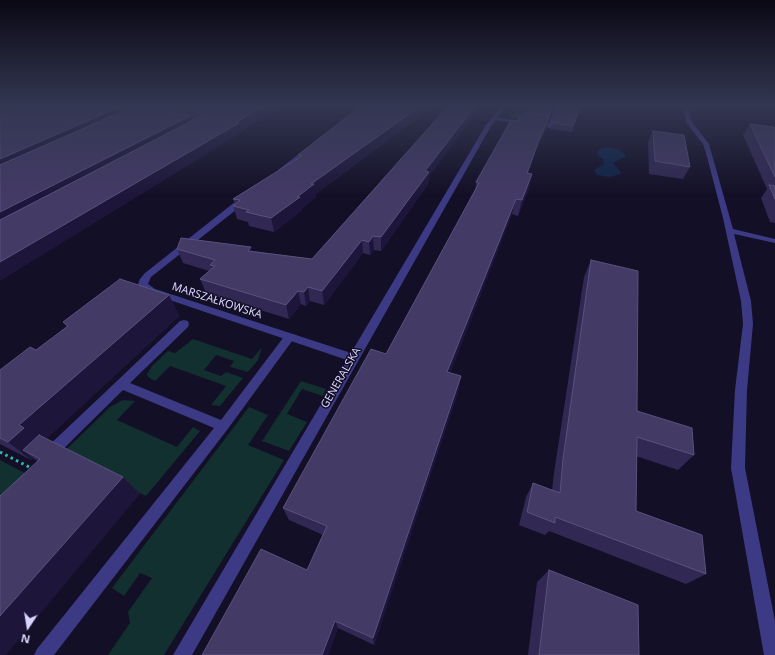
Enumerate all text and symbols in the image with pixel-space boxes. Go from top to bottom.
street label: MARSZAŁKOWSKA [170,280,264,322]
street label: GENERALSKA [318,345,364,411]
north arrow [8,607,48,647]
text: N [19,631,31,647]

